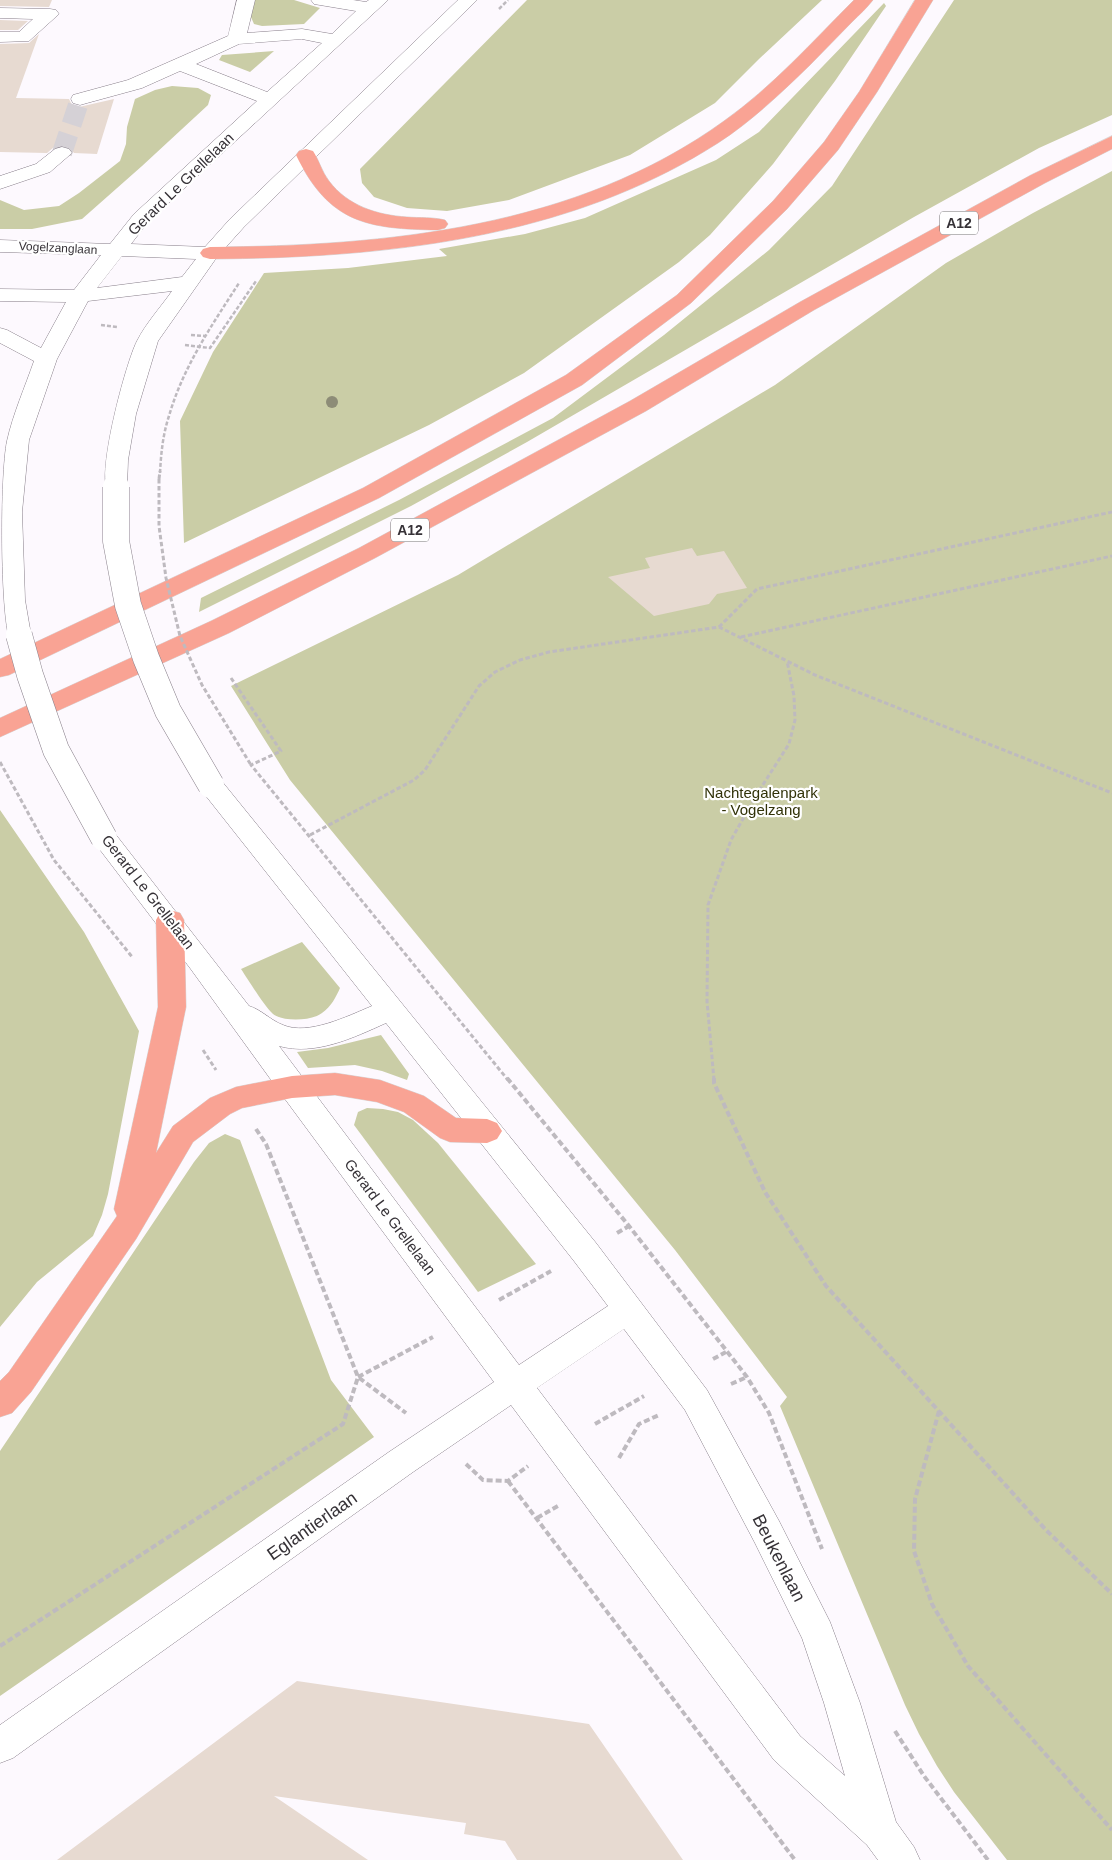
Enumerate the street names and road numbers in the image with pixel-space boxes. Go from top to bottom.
street label: Gerard Le Grellelaan [124,129,237,238]
road number: A12 [940,212,978,234]
street label: Vogelzanglaan [18,239,98,257]
road number: A12 [391,518,429,542]
street label: Gerard Le Grellelaan [99,831,198,952]
street label: Gerard Le Grellelaan [341,1156,439,1278]
street label: Eglantierlaan [263,1488,361,1564]
street label: Beukenlaan [749,1511,809,1605]

